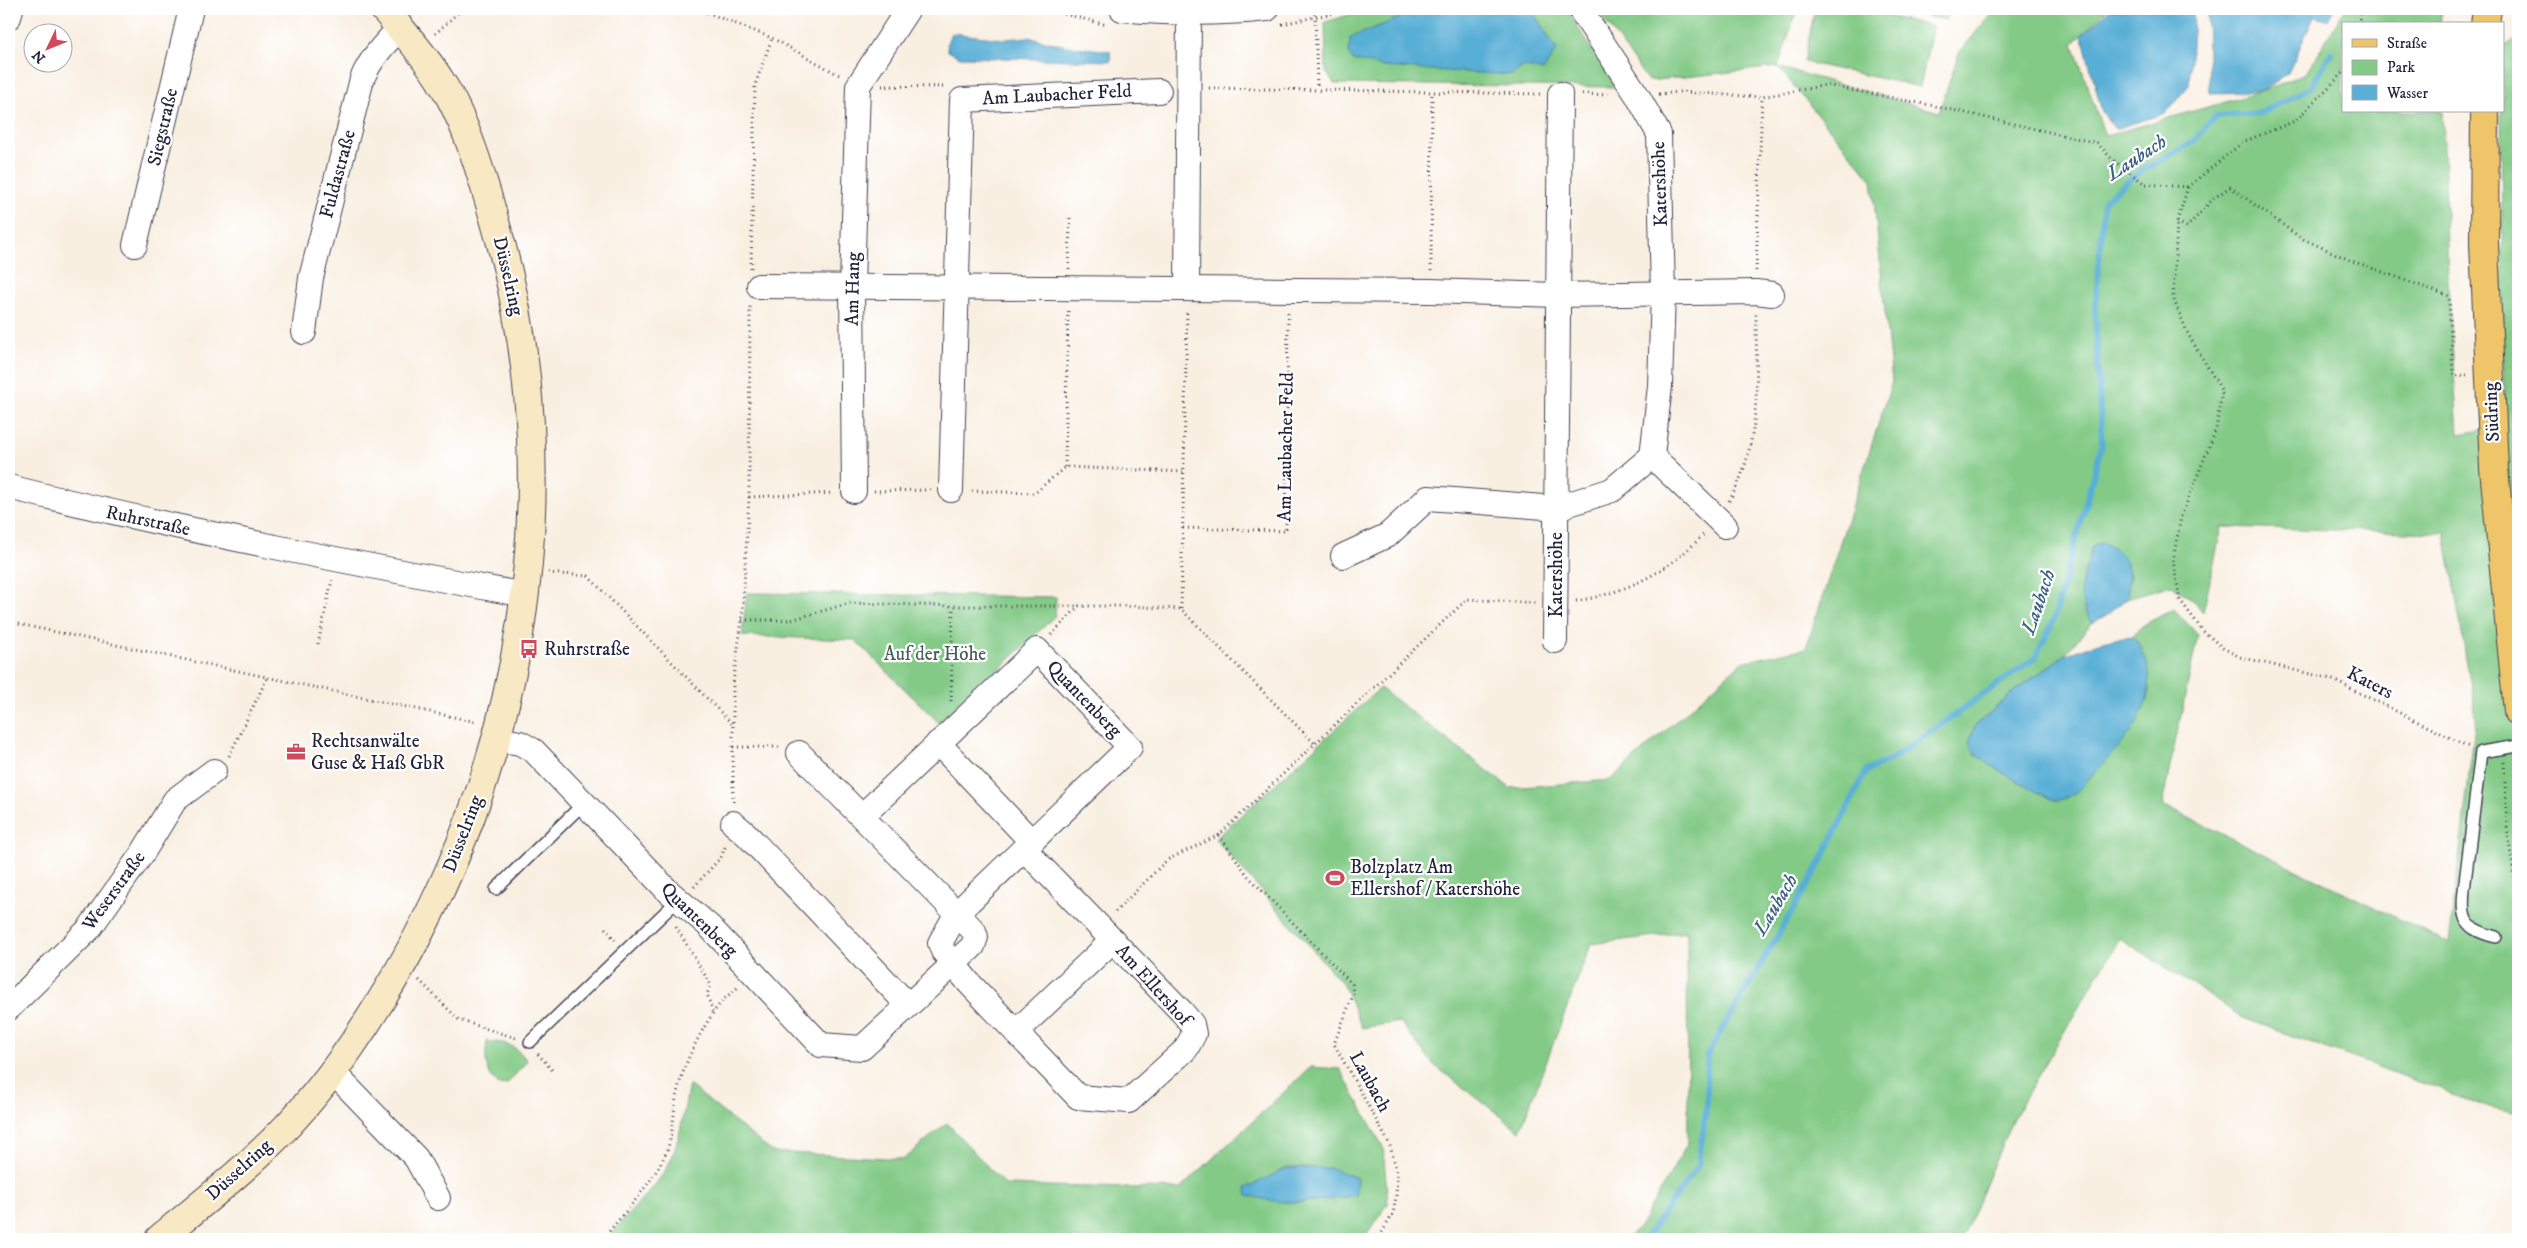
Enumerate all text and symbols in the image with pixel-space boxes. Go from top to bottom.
north arrow [22,22,72,72]
legend [2342,22,2504,112]
text: Straße [2387,34,2427,53]
text: N [28,45,50,67]
text: Park [2387,58,2416,77]
street label: Am Laubacher Feld [982,80,1133,110]
text: Wasser [2386,84,2428,103]
street label: Siegstraße [143,86,183,168]
street label: Fuldastraße [315,127,361,221]
water label: Laubach [2101,129,2172,187]
street label: Katershöhe [1647,141,1673,227]
street label: Düsselring [488,234,528,319]
street label: Am Hang [841,251,865,326]
street label: Am Laubacher Feld [1273,371,1299,522]
street label: Südring [2479,381,2505,442]
street label: Ruhrstraße [104,501,192,541]
street label: Katershöhe [1545,532,1568,618]
water label: Laubach [2016,566,2062,638]
bus stop icon: Ruhrstraße [518,638,540,660]
place label: Ruhrstraße [544,638,630,661]
park label: Auf der Höhe [884,643,986,666]
street label: Quantenberg [1042,656,1127,743]
street label: Katers [2343,662,2397,704]
place label: Rechtsanwälte Guse & Haß GbR [311,730,445,775]
office icon: Rechtsanwälte Guse & Haß GbR [285,741,307,763]
street label: Düsselring [438,791,488,876]
street label: Weserstraße [77,847,151,936]
place label: Bolzplatz Am Ellershof / Katershöhe [1350,856,1520,901]
sports icon: Bolzplatz Am Ellershof / Katershöhe [1324,867,1346,889]
water label: Laubach [1748,870,1804,941]
street label: Quantenberg [656,878,743,963]
street label: Am Ellershof [1110,940,1198,1033]
street label: Laubach [1344,1048,1396,1116]
street label: Düsselring [201,1134,277,1206]

